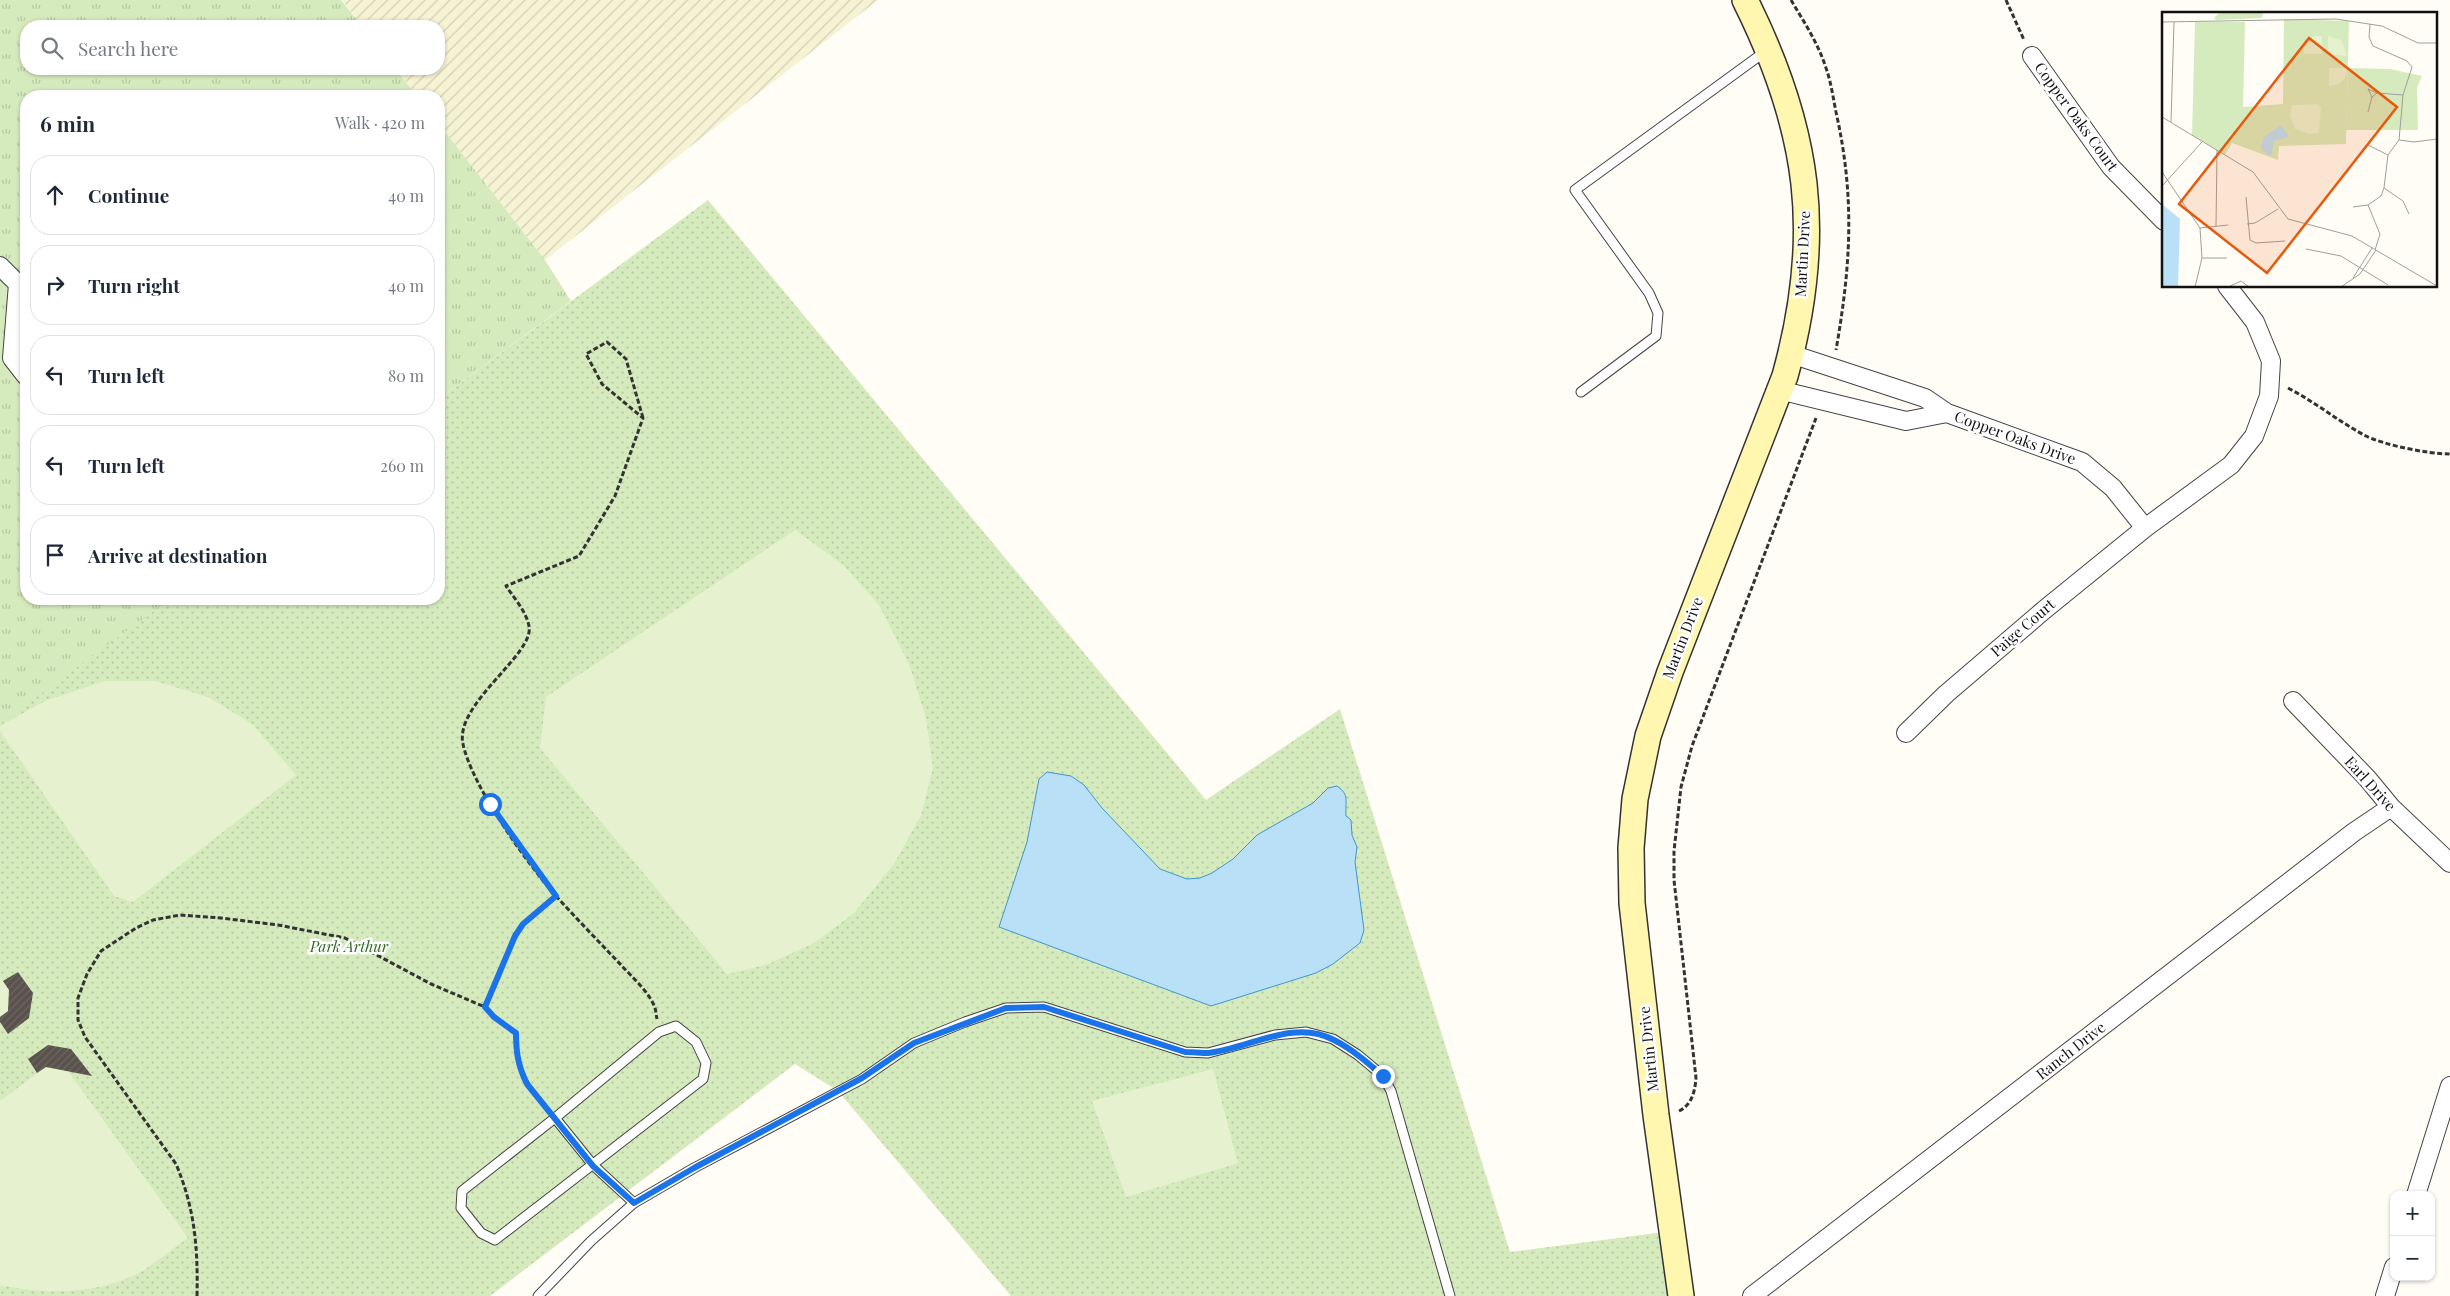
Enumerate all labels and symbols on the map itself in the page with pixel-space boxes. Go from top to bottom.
inset map [2162,12,2438,288]
street label: Copper Oaks Court [2030,58,2124,176]
street label: Martin Drive [1790,210,1814,298]
street label: Copper Oaks Drive [1952,406,2079,468]
street label: Paige Court [1986,593,2059,661]
street label: Martin Drive [1657,594,1707,681]
street label: Earl Drive [2341,751,2401,815]
route start [479,793,502,816]
park label: Park Arthur [309,936,389,956]
street label: Martin Drive [1634,1005,1662,1093]
street label: Ranch Drive [2032,1017,2109,1084]
route end [1372,1065,1395,1088]

